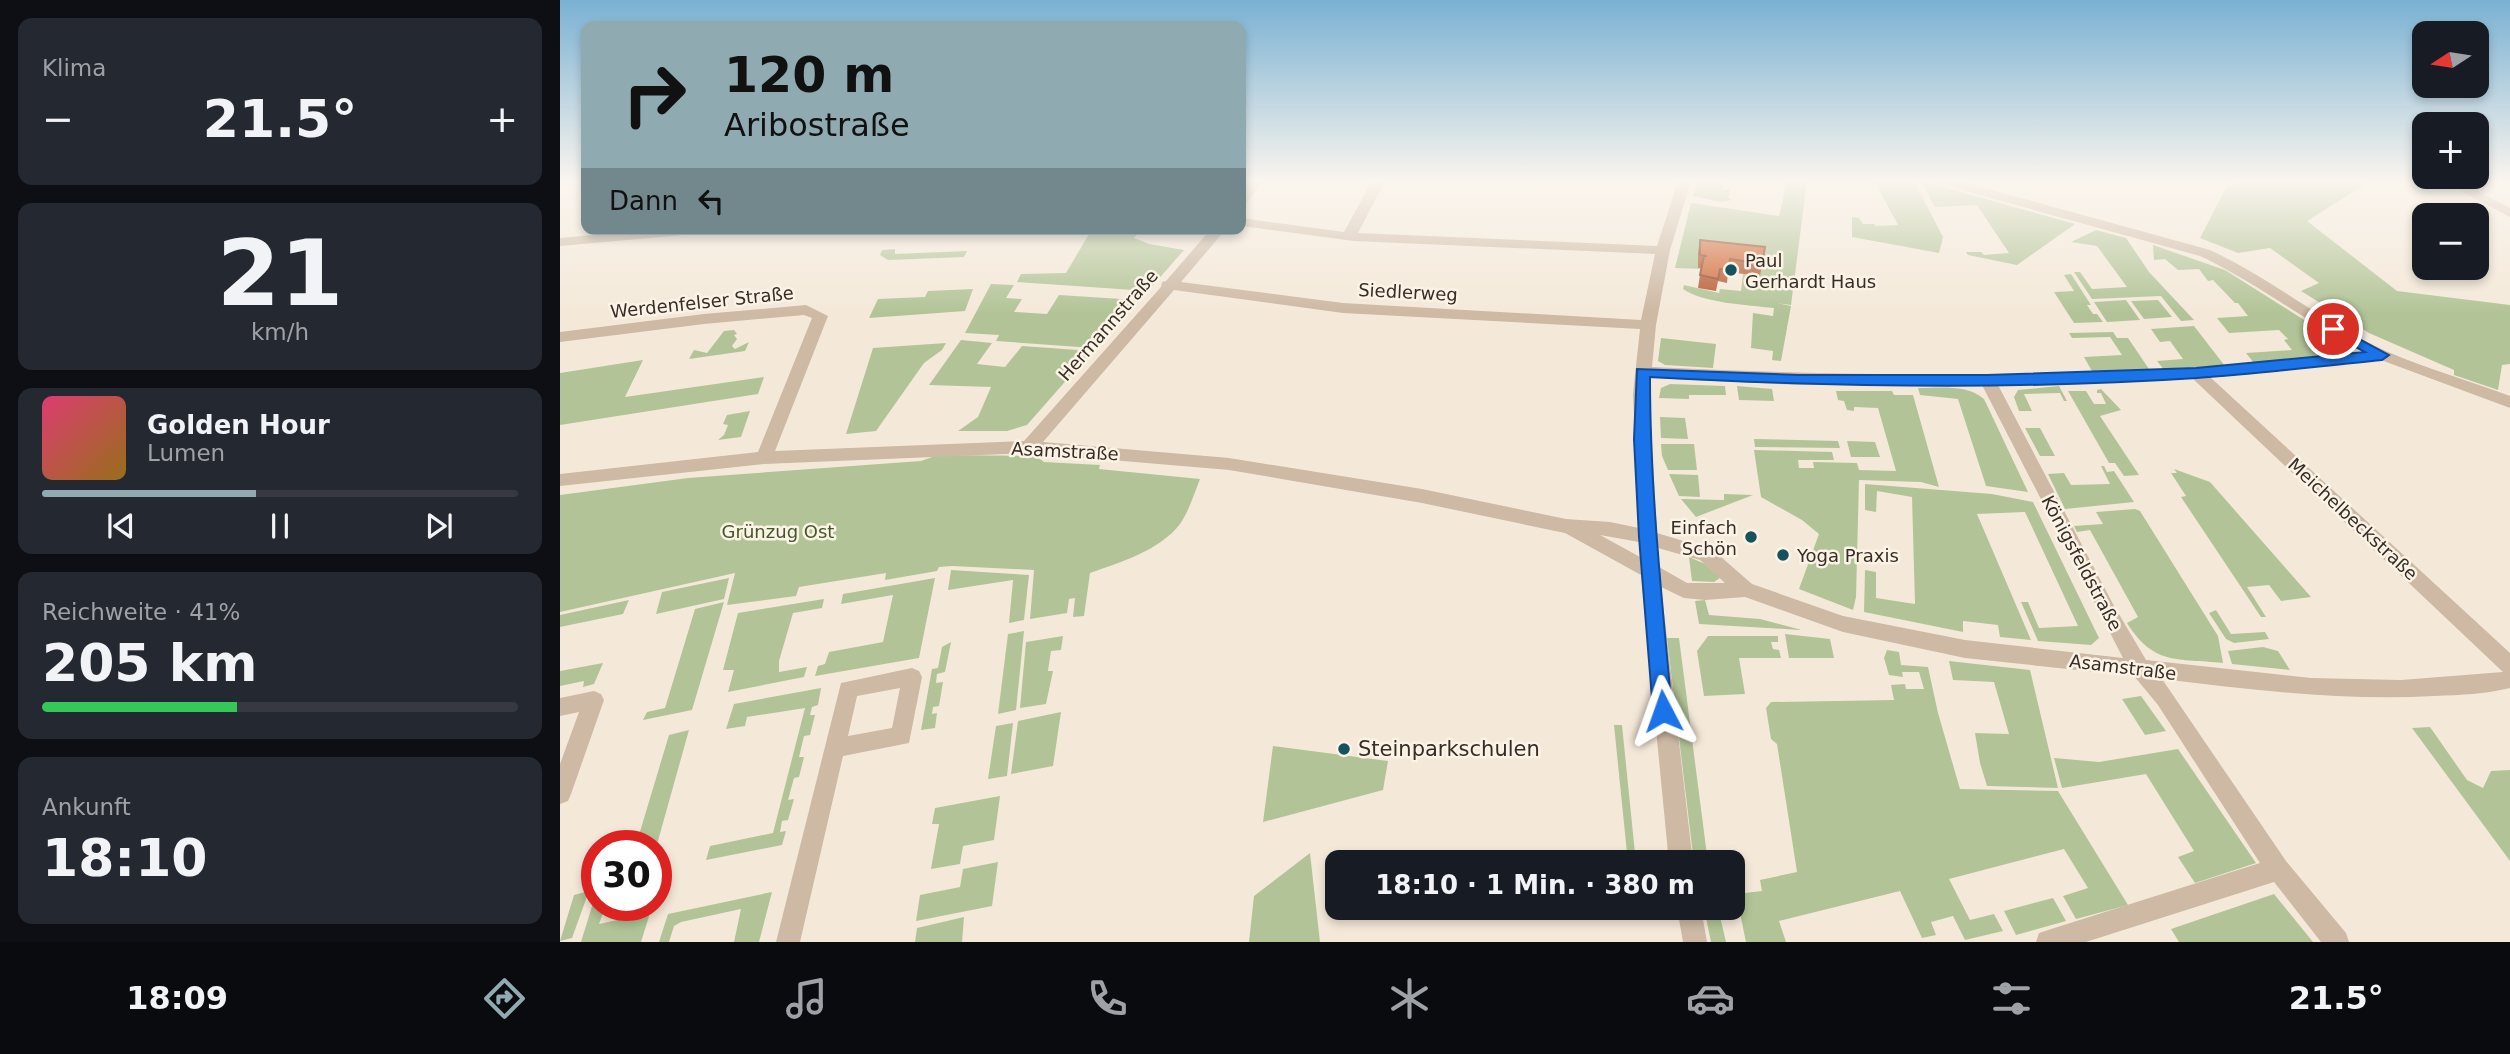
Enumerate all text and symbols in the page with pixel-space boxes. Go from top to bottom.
north arrow [2412,21,2488,98]
map controls [2412,21,2489,280]
text: 120 m [724,47,894,104]
icon: right [609,49,700,140]
text: Klima [42,55,106,81]
text: 21.5° [203,89,357,149]
text: − [42,97,74,141]
text: + [486,97,518,141]
text: Aribostraße [724,106,910,144]
button: + [2412,112,2489,189]
icon: left [692,182,730,220]
text: Dann [609,186,678,216]
button: − [2412,203,2489,280]
text: 21 [217,221,343,326]
place label: Paul Gerhardt Haus [1745,250,1876,292]
marker: Paul Gerhardt Haus [1723,262,1739,278]
street label: Hermannstraße [1054,265,1162,385]
street label: Siedlerweg [1358,279,1458,305]
street label: Werdenfelser Straße [609,282,795,322]
pin [2303,299,2363,359]
icon: arrive [2314,310,2352,348]
text: km/h [251,319,309,345]
text: Golden Hour [147,410,330,440]
street label: Asamstraße [1011,438,1119,464]
text: Lumen [147,440,225,466]
street label: Meichelbeckstraße [2284,454,2422,584]
street label: Königsfeldstraße [2037,492,2127,634]
icon: previous [102,507,140,545]
icon: pause [261,507,299,545]
icon: next [420,507,458,545]
place label: Einfach Schön [1671,517,1737,559]
park label: Grünzug Ost [722,521,834,542]
marker: Einfach Schön [1743,529,1759,545]
place label: Yoga Praxis [1796,545,1899,566]
marker: Yoga Praxis [1775,547,1791,563]
text: Reichweite · 41% [42,599,240,625]
text: 205 km [42,633,257,693]
street label: Asamstraße [2068,650,2178,684]
position arrow [1626,674,1700,748]
place label: Steinparkschulen [1358,737,1540,761]
marker: Steinparkschulen [1336,741,1352,757]
text: Ankunft [42,794,131,820]
text: 18:10 [42,828,208,888]
speed limit sign: 30 [581,830,672,921]
text: 18:10 · 1 Min. · 380 m [1375,870,1695,900]
icon: directions [480,974,529,1023]
icon: music [782,974,831,1023]
icon: phone [1083,974,1132,1023]
icon: climate [1385,974,1434,1023]
icon: car [1686,974,1735,1023]
icon: filters [1987,974,2036,1023]
text: 18:09 [126,979,228,1017]
text: 21.5° [2289,979,2384,1017]

